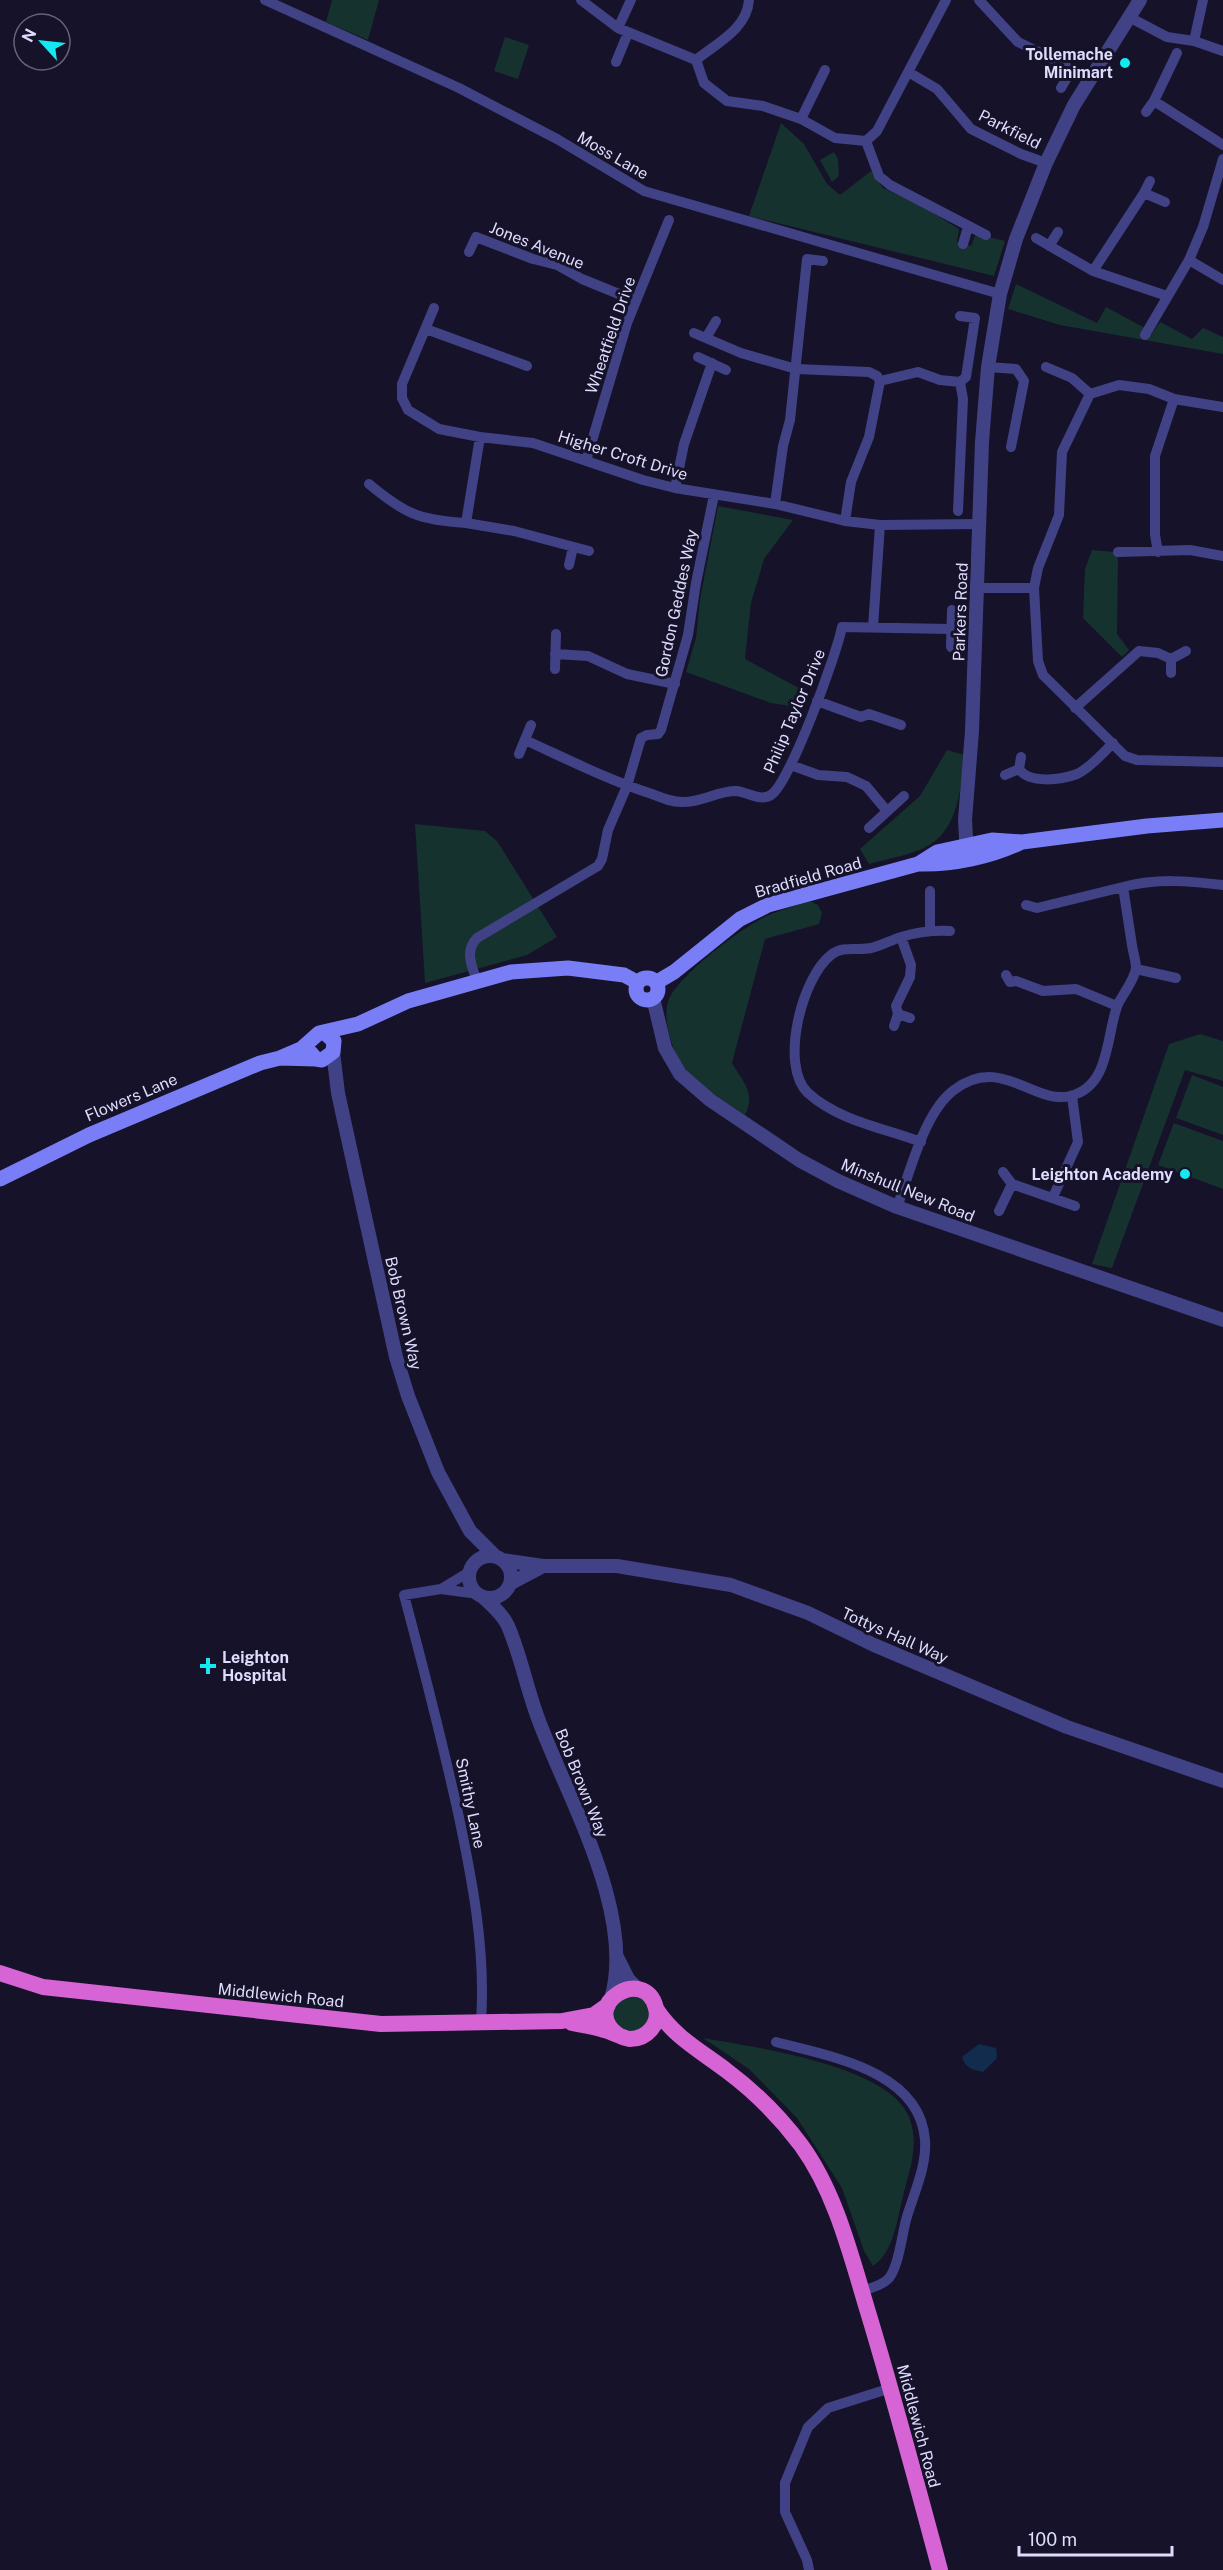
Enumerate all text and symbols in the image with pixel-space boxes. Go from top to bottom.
north arrow [12,12,72,72]
text: N [18,26,40,45]
place label: Tollemache Minimart [1025,45,1113,82]
marker: Tollemache Minimart [1118,56,1132,70]
street label: Parkfield [976,106,1044,153]
street label: Moss Lane [574,127,652,183]
street label: Jones Avenue [487,218,587,273]
street label: Wheatfield Drive [581,274,639,396]
street label: Higher Croft Drive [556,427,690,484]
street label: Gordon Geddes Way [652,527,702,679]
street label: Parkers Road [949,562,972,662]
street label: Philip Taylor Drive [760,646,829,776]
street label: Bradfield Road [753,853,864,902]
street label: Flowers Lane [82,1069,180,1125]
street label: Minshull New Road [838,1155,977,1226]
place label: Leighton Academy [1031,1165,1173,1184]
marker: Leighton Academy [1178,1167,1192,1181]
street label: Bob Brown Way [381,1255,426,1372]
street label: Tottys Hall Way [839,1603,951,1668]
place label: Leighton Hospital [222,1648,289,1685]
marker: Leighton Hospital [199,1657,217,1675]
street label: Bob Brown Way [551,1726,612,1841]
street label: Smithy Lane [452,1756,489,1850]
street label: Middlewich Road [217,1979,345,2012]
street label: Middlewich Road [893,2362,944,2490]
scale bar [1019,2519,1172,2557]
text: 100 m [1028,2529,1077,2550]

